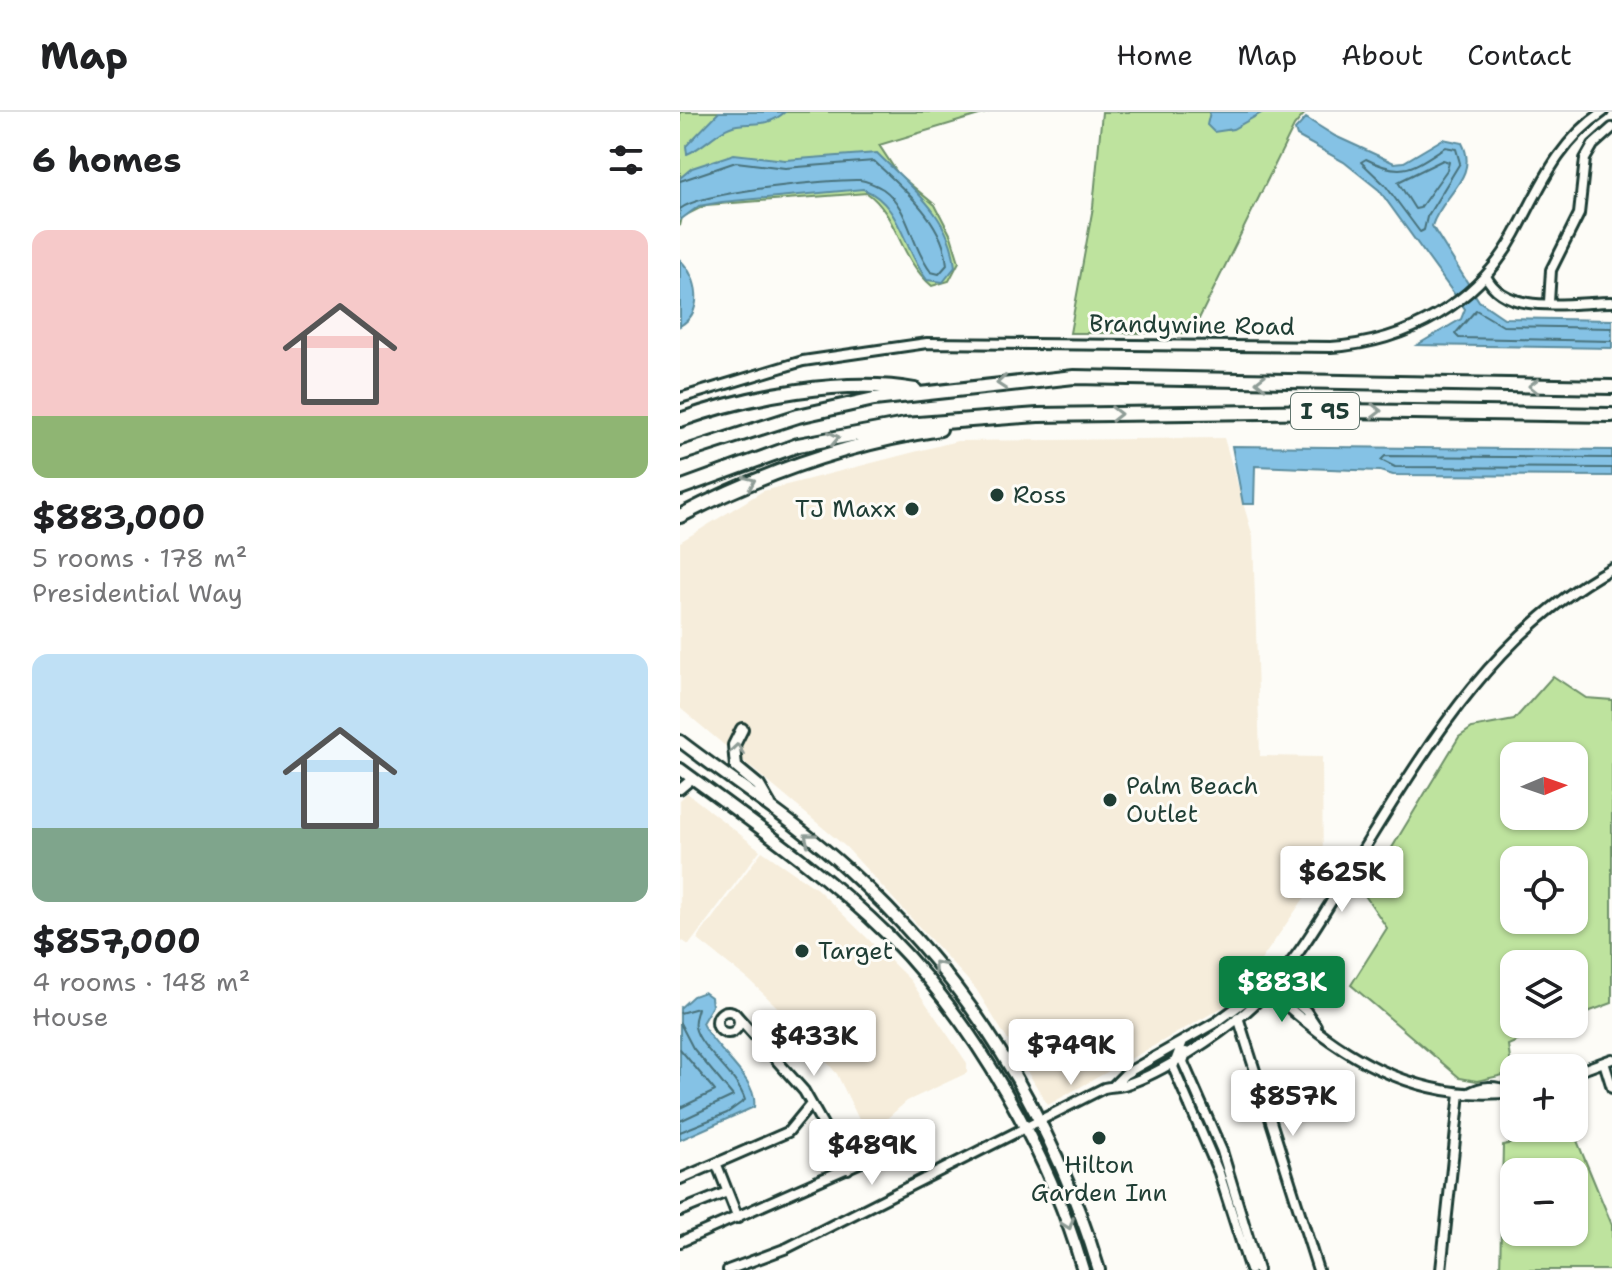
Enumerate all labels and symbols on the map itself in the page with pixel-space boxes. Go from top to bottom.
street label: Brandywine Road [1089,307,1295,343]
one-way arrow [1254,373,1267,391]
one-way arrow [995,375,1008,392]
one-way arrow [1527,377,1540,395]
road number: I 95 [1291,393,1359,429]
one-way arrow [1370,402,1383,420]
one-way arrow [1110,405,1123,422]
one-way arrow [826,430,840,447]
one-way arrow [742,476,756,492]
place label: Ross [1013,479,1066,511]
marker: Ross [988,486,1006,504]
place label: TJ Maxx [795,493,896,525]
marker: TJ Maxx [903,500,921,518]
one-way arrow [728,742,745,755]
north arrow [1500,742,1588,830]
place label: Palm Beach Outlet [1126,770,1258,830]
marker: Palm Beach Outlet [1101,791,1119,809]
one-way arrow [804,833,819,848]
pin: $625K [1286,846,1398,914]
place label: Target [818,935,893,967]
marker: Target [793,942,811,960]
pin: $883K [1226,956,1338,1024]
one-way arrow [933,961,948,976]
pin: $433K [758,1010,870,1078]
pin: $749K [1015,1019,1127,1087]
pin: $857K [1237,1070,1349,1138]
pin: $489K [816,1119,928,1187]
marker: Hilton Garden Inn [1090,1129,1108,1147]
place label: Hilton Garden Inn [1031,1149,1167,1209]
one-way arrow [1058,1216,1074,1230]

